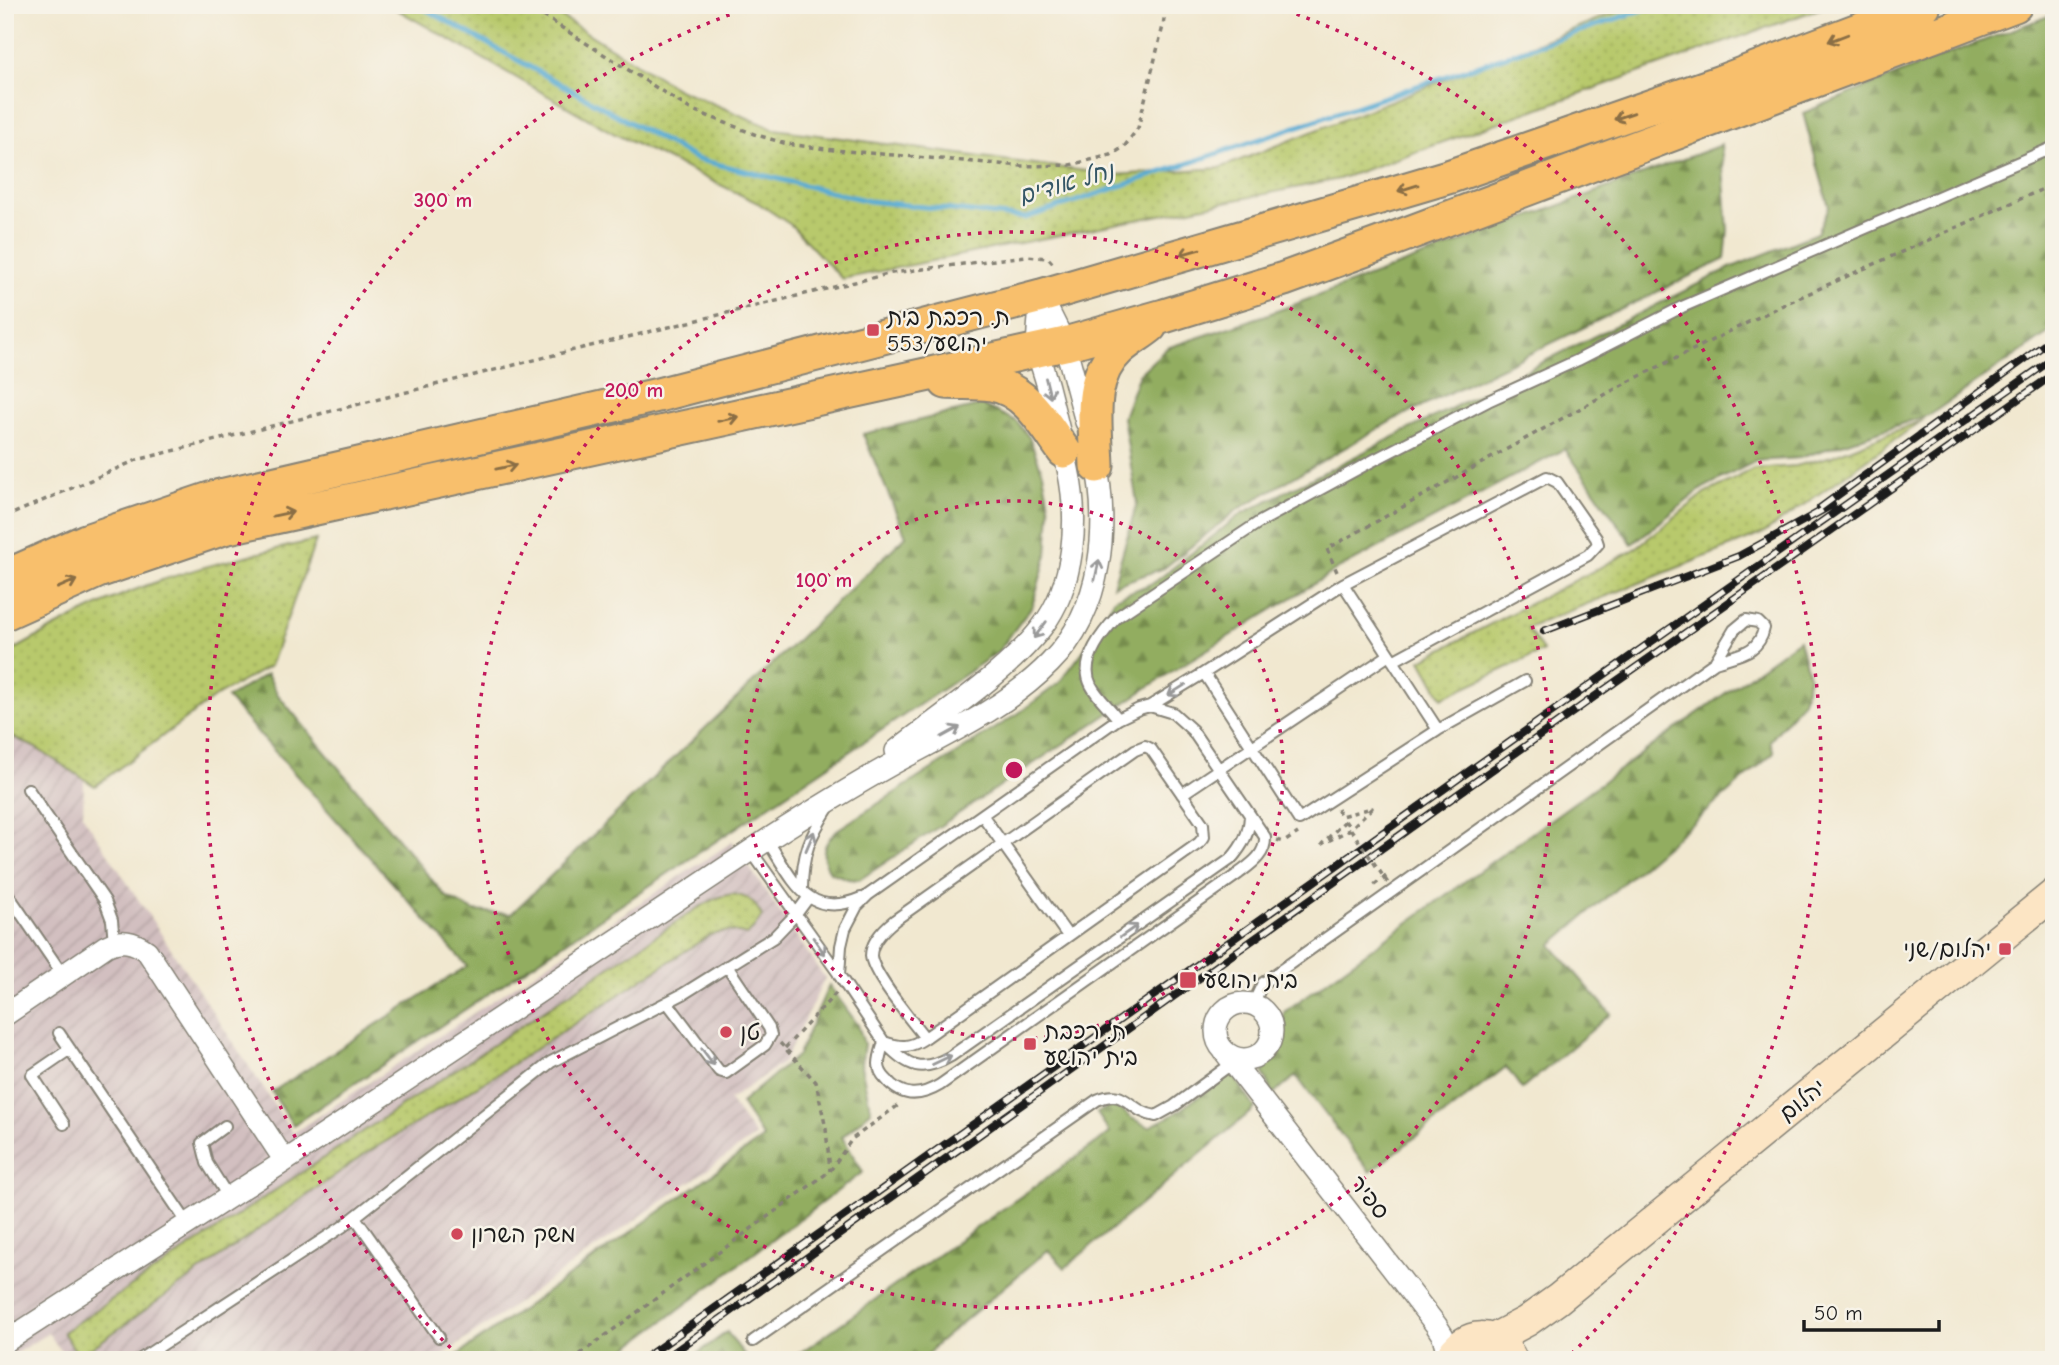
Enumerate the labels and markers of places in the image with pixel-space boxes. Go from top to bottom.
place label: ת. רכבת בית יהושע/553 [886,304,1010,357]
marker: ת. רכבת בית יהושע/553 [865,322,881,338]
centre of rings [1002,758,1026,782]
place label: יהלום/שני [1903,936,1991,963]
marker: יהלום/שני [1997,941,2013,957]
place label: בית יהושע [1204,967,1298,994]
marker: בית יהושע [1178,970,1198,990]
place label: ת. רכבת בית יהושע [1043,1018,1138,1071]
place label: טן [740,1019,760,1047]
marker: טן [718,1024,734,1040]
marker: ת. רכבת בית יהושע [1022,1036,1038,1052]
place label: משק השרון [471,1221,576,1249]
marker: משק השרון [449,1226,465,1242]

